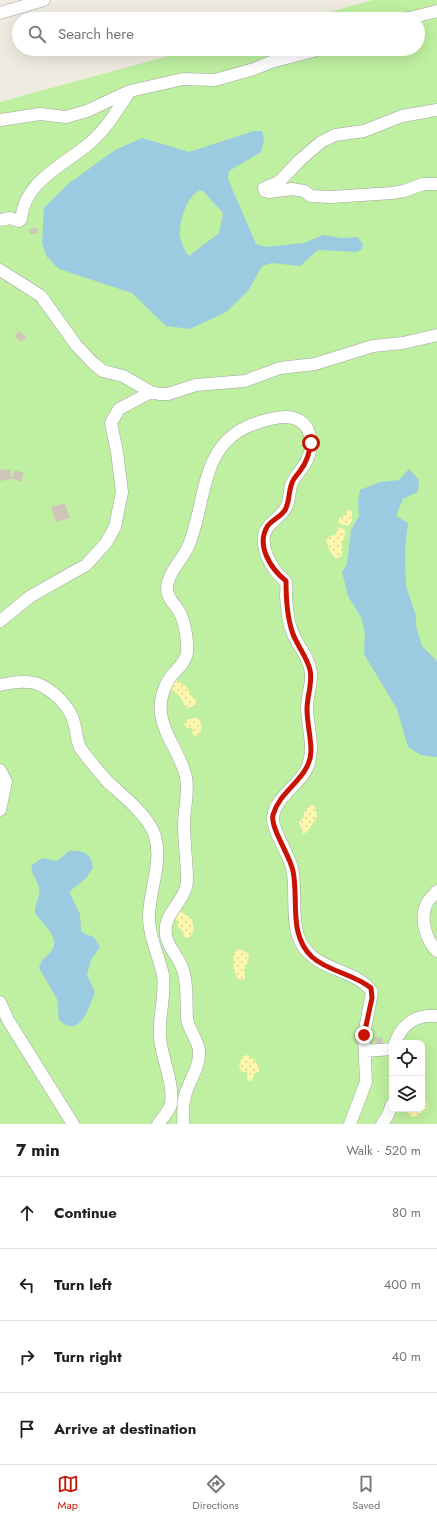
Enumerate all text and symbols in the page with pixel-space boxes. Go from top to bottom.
search box [12,12,425,56]
icon: search [26,23,48,45]
text: Search here [58,23,134,45]
route start [302,434,320,452]
route end [355,1026,373,1044]
map controls [389,1040,425,1112]
button: locate [389,1040,425,1076]
button: layers [389,1076,425,1112]
text: 7 min [16,1138,60,1162]
text: Walk · 520 m [346,1141,421,1160]
icon: ahead [16,1202,38,1224]
text: Continue [54,1202,117,1224]
text: 80 m [392,1203,421,1222]
icon: left [16,1274,38,1296]
text: Turn left [54,1274,112,1296]
text: 400 m [384,1275,421,1294]
icon: right [16,1346,38,1368]
text: Turn right [54,1346,122,1368]
text: 40 m [392,1347,421,1366]
icon: arrive [16,1418,38,1440]
text: Arrive at destination [54,1418,196,1440]
tab: Map [57,1473,79,1513]
tab: Directions [192,1473,239,1513]
tab: Saved [352,1473,380,1513]

